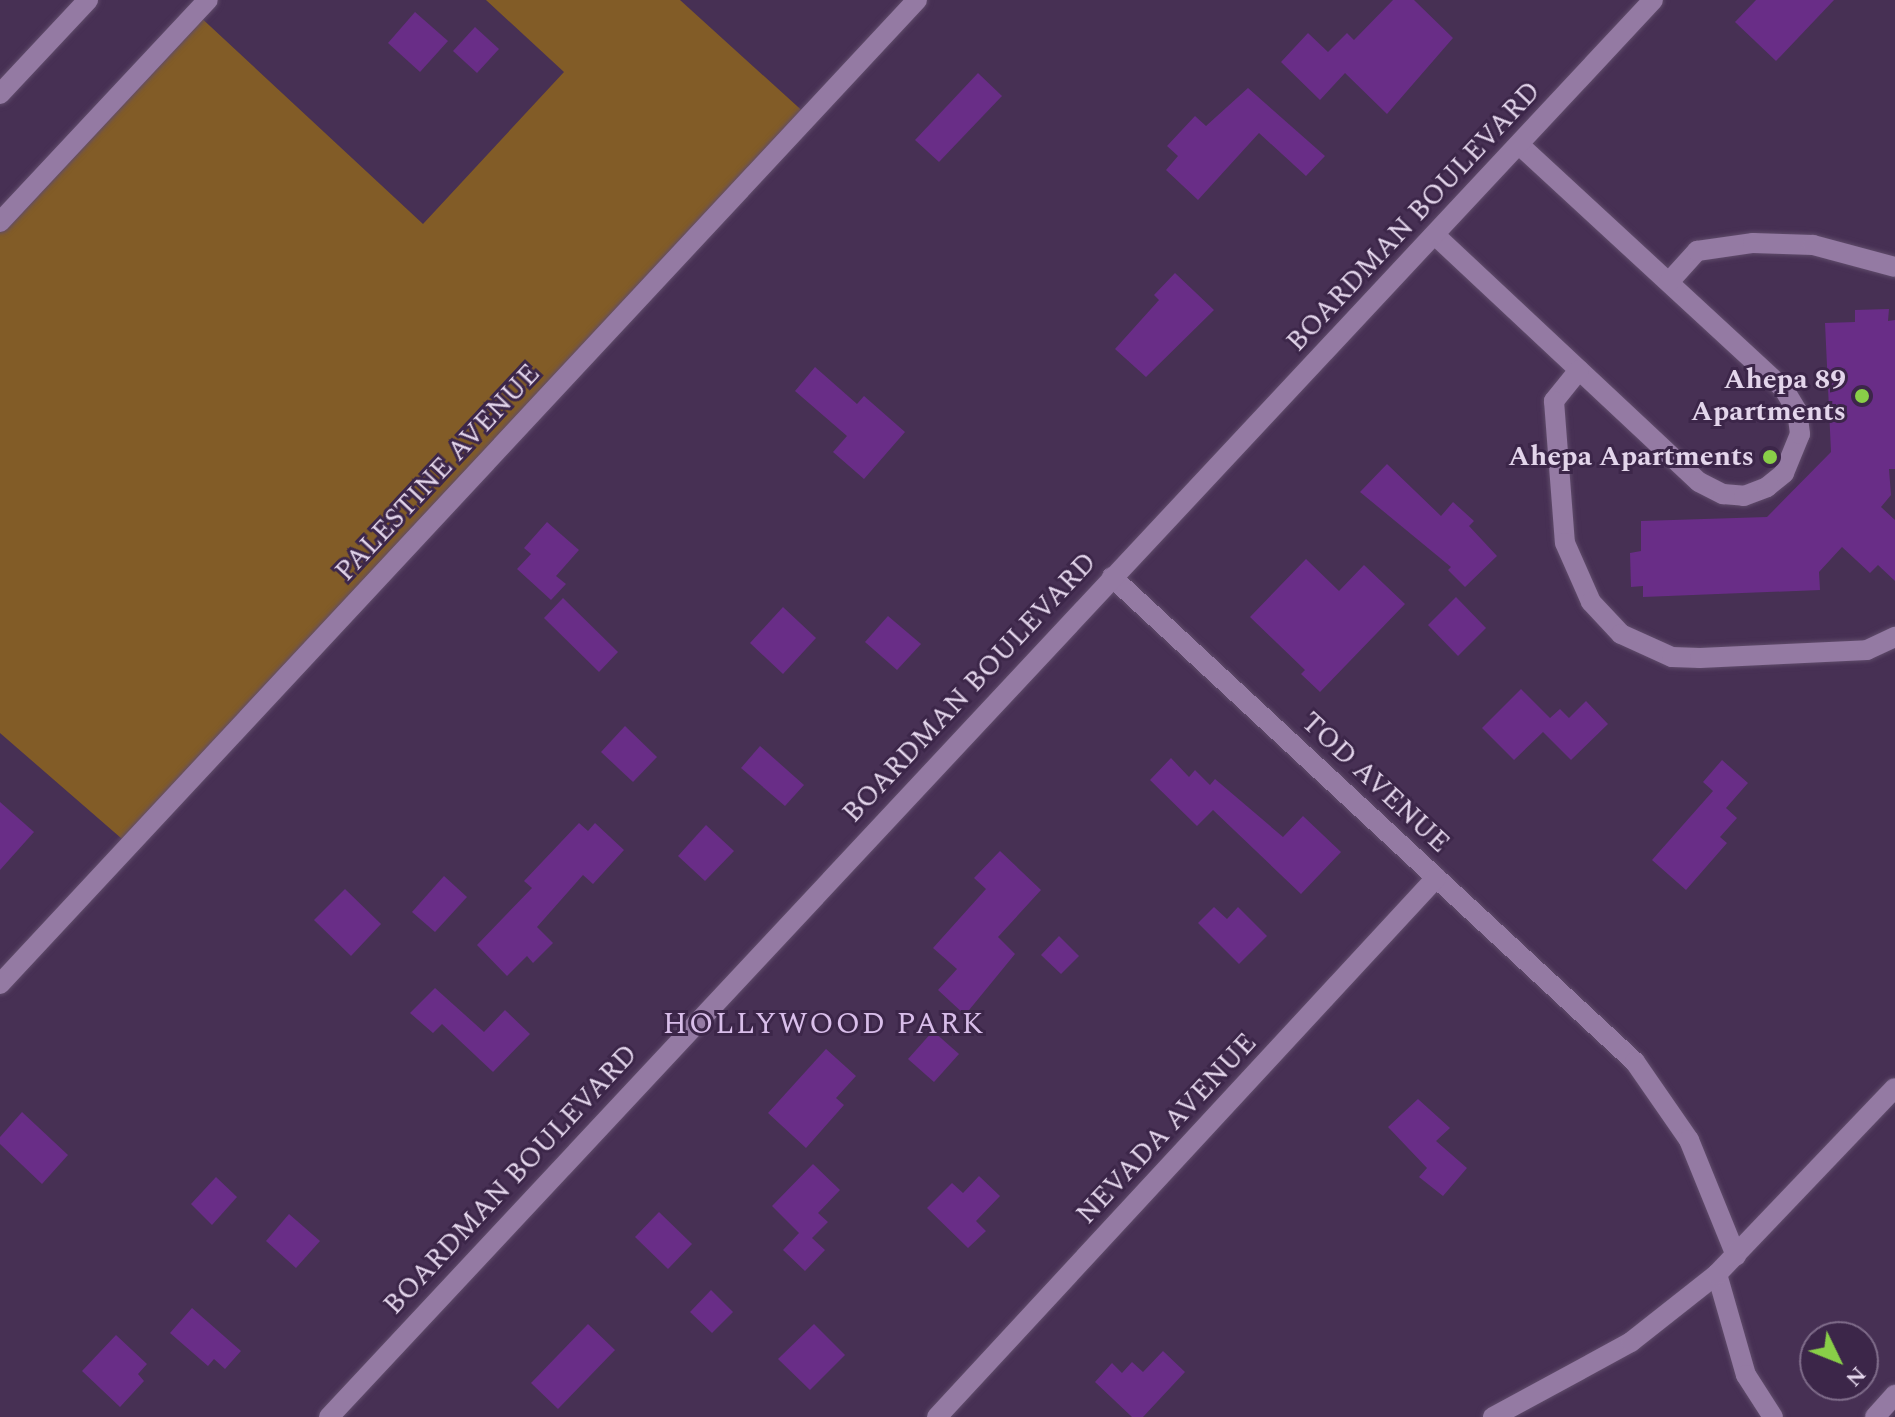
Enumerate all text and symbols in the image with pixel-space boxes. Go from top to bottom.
street label: BOARDMAN BOULEVARD [1280,75,1548,359]
street label: PALESTINE AVENUE [329,357,547,589]
place label: Ahepa 89 Apartments [1691,363,1846,429]
marker: Ahepa 89 Apartments [1853,387,1871,405]
place label: Ahepa Apartments [1508,440,1754,474]
marker: Ahepa Apartments [1761,448,1779,466]
street label: BOARDMAN BOULEVARD [836,546,1104,830]
street label: TOD AVENUE [1294,706,1456,860]
district label: HOLLYWOOD PARK [663,1006,985,1042]
street label: NEVADA AVENUE [1070,1027,1264,1231]
street label: BOARDMAN BOULEVARD [377,1038,645,1322]
north arrow [1799,1321,1879,1401]
text: N [1837,1359,1874,1394]

